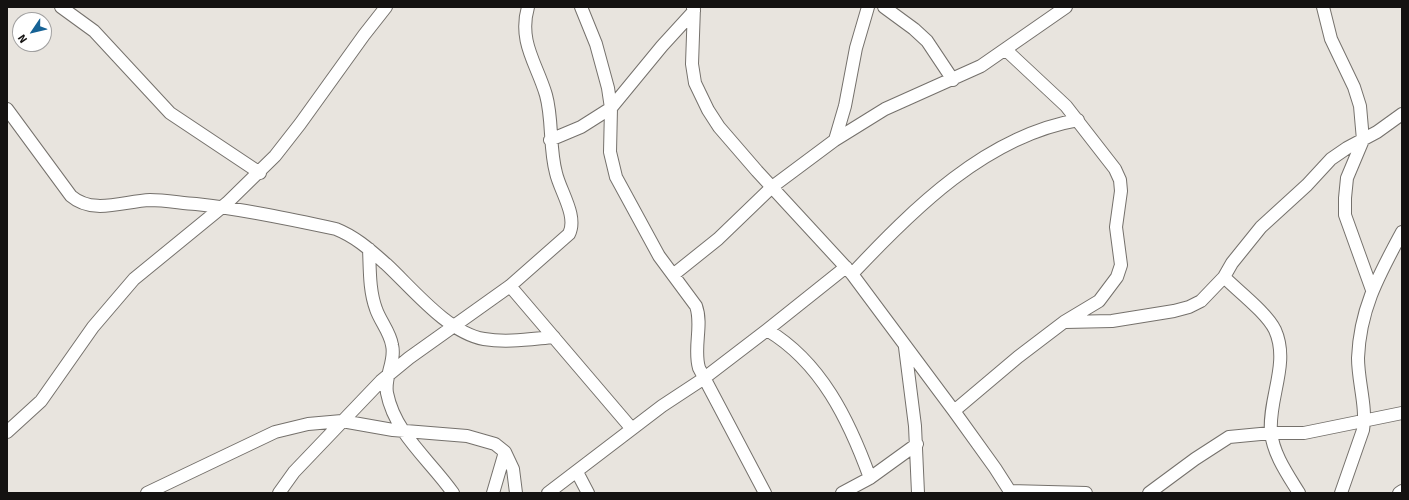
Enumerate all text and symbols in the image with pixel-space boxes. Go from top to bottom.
north arrow [12,12,52,52]
text: N [15,32,30,45]

